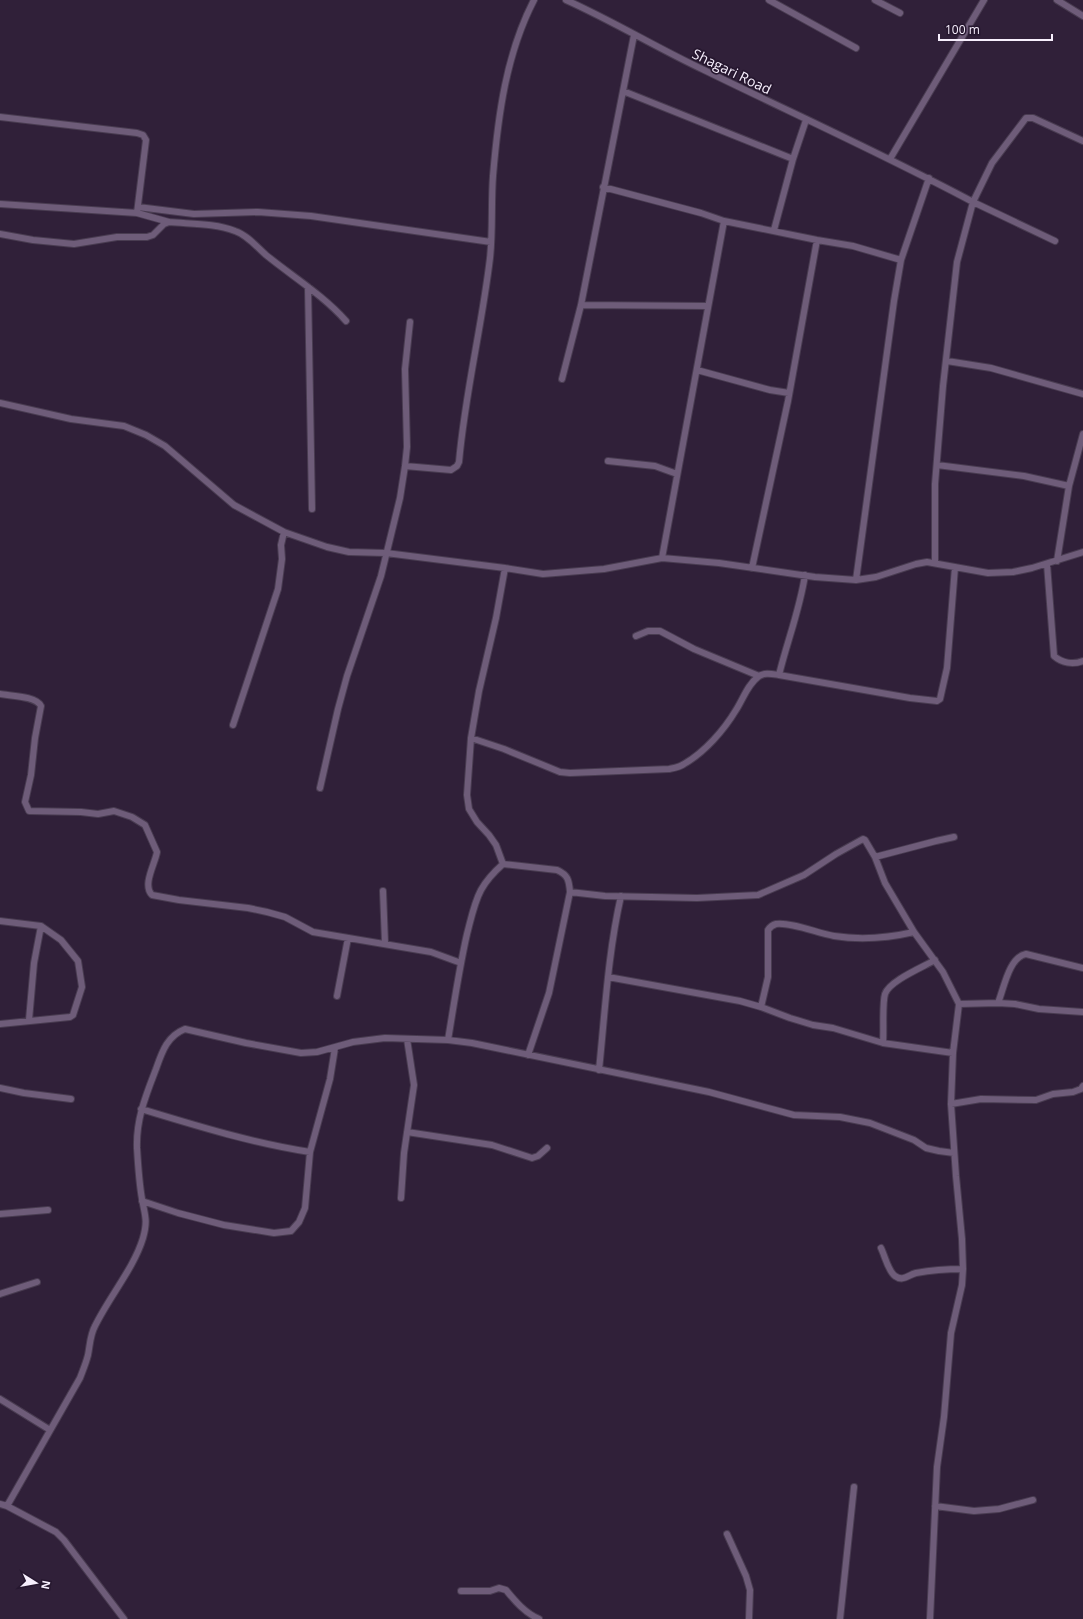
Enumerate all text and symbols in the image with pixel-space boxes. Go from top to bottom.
scale bar [939,16,1052,42]
text: 100 m [945,21,980,38]
street label: Shagari Road [689,44,775,98]
north arrow [16,1563,56,1603]
text: N [38,1579,55,1591]

